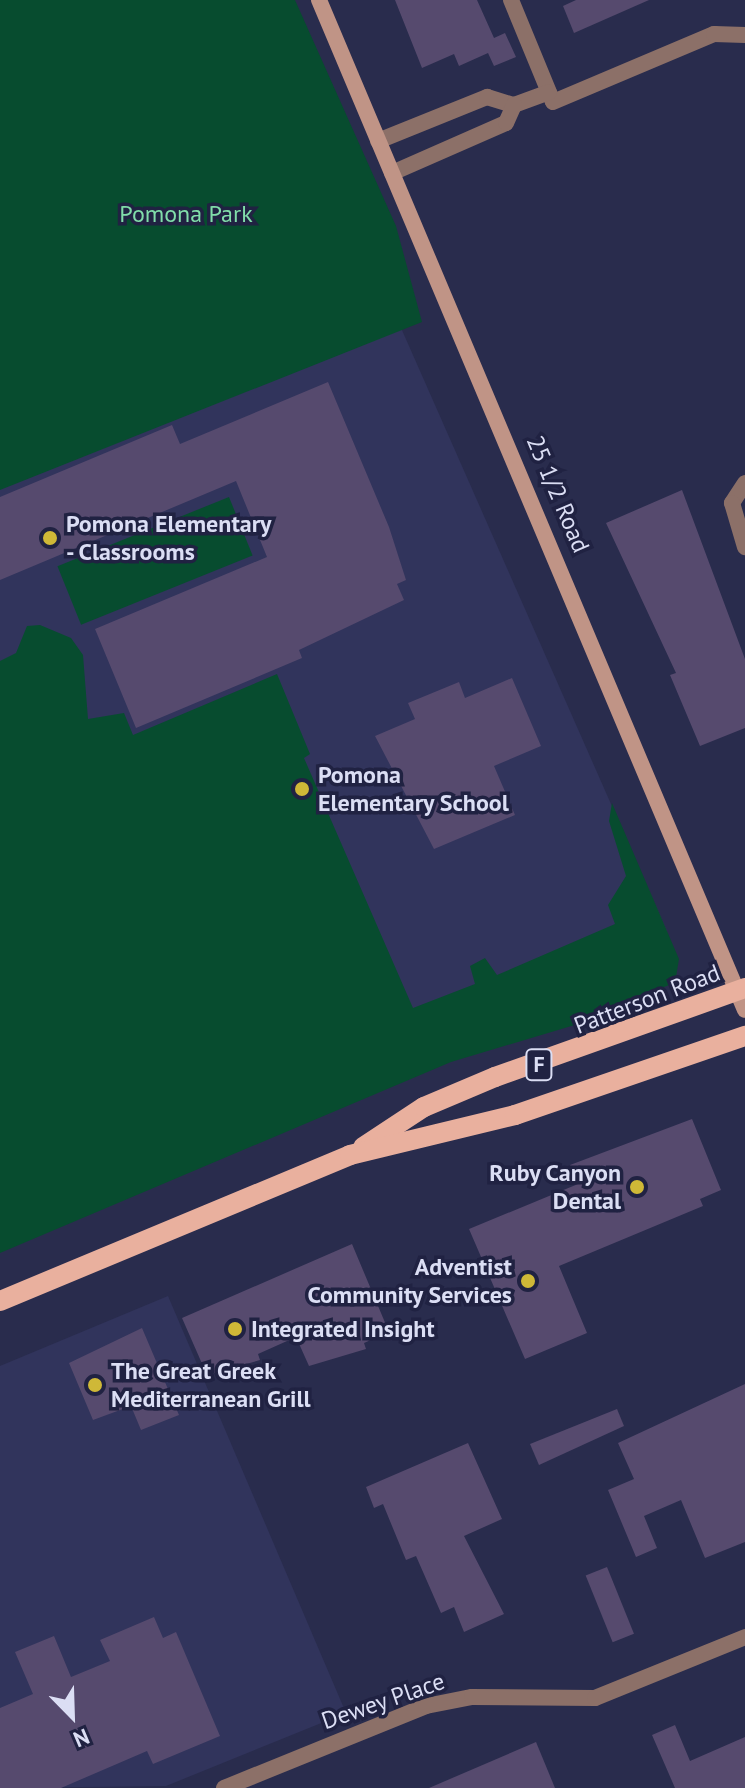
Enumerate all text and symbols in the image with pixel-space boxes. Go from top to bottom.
park label: Pomona Park [119,200,253,228]
street label: 25 1/2 Road [520,431,596,557]
place label: Pomona Elementary - Classrooms [66,510,272,566]
marker: Pomona Elementary - Classrooms [41,529,59,547]
place label: Pomona Elementary School [318,761,510,817]
marker: Pomona Elementary School [293,780,311,798]
street label: Patterson Road [570,958,724,1040]
road number: F [525,1047,553,1083]
place label: Ruby Canyon Dental [488,1159,621,1215]
marker: Ruby Canyon Dental [628,1178,646,1196]
place label: Adventist Community Services [307,1253,512,1309]
marker: Adventist Community Services [519,1272,537,1290]
place label: Integrated Insight [251,1315,435,1343]
marker: Integrated Insight [226,1320,244,1338]
place label: The Great Greek Mediterranean Grill [111,1357,311,1413]
marker: The Great Greek Mediterranean Grill [86,1376,104,1394]
street label: Dewey Place [317,1666,449,1736]
north arrow [32,1676,112,1756]
text: N [69,1722,94,1754]

